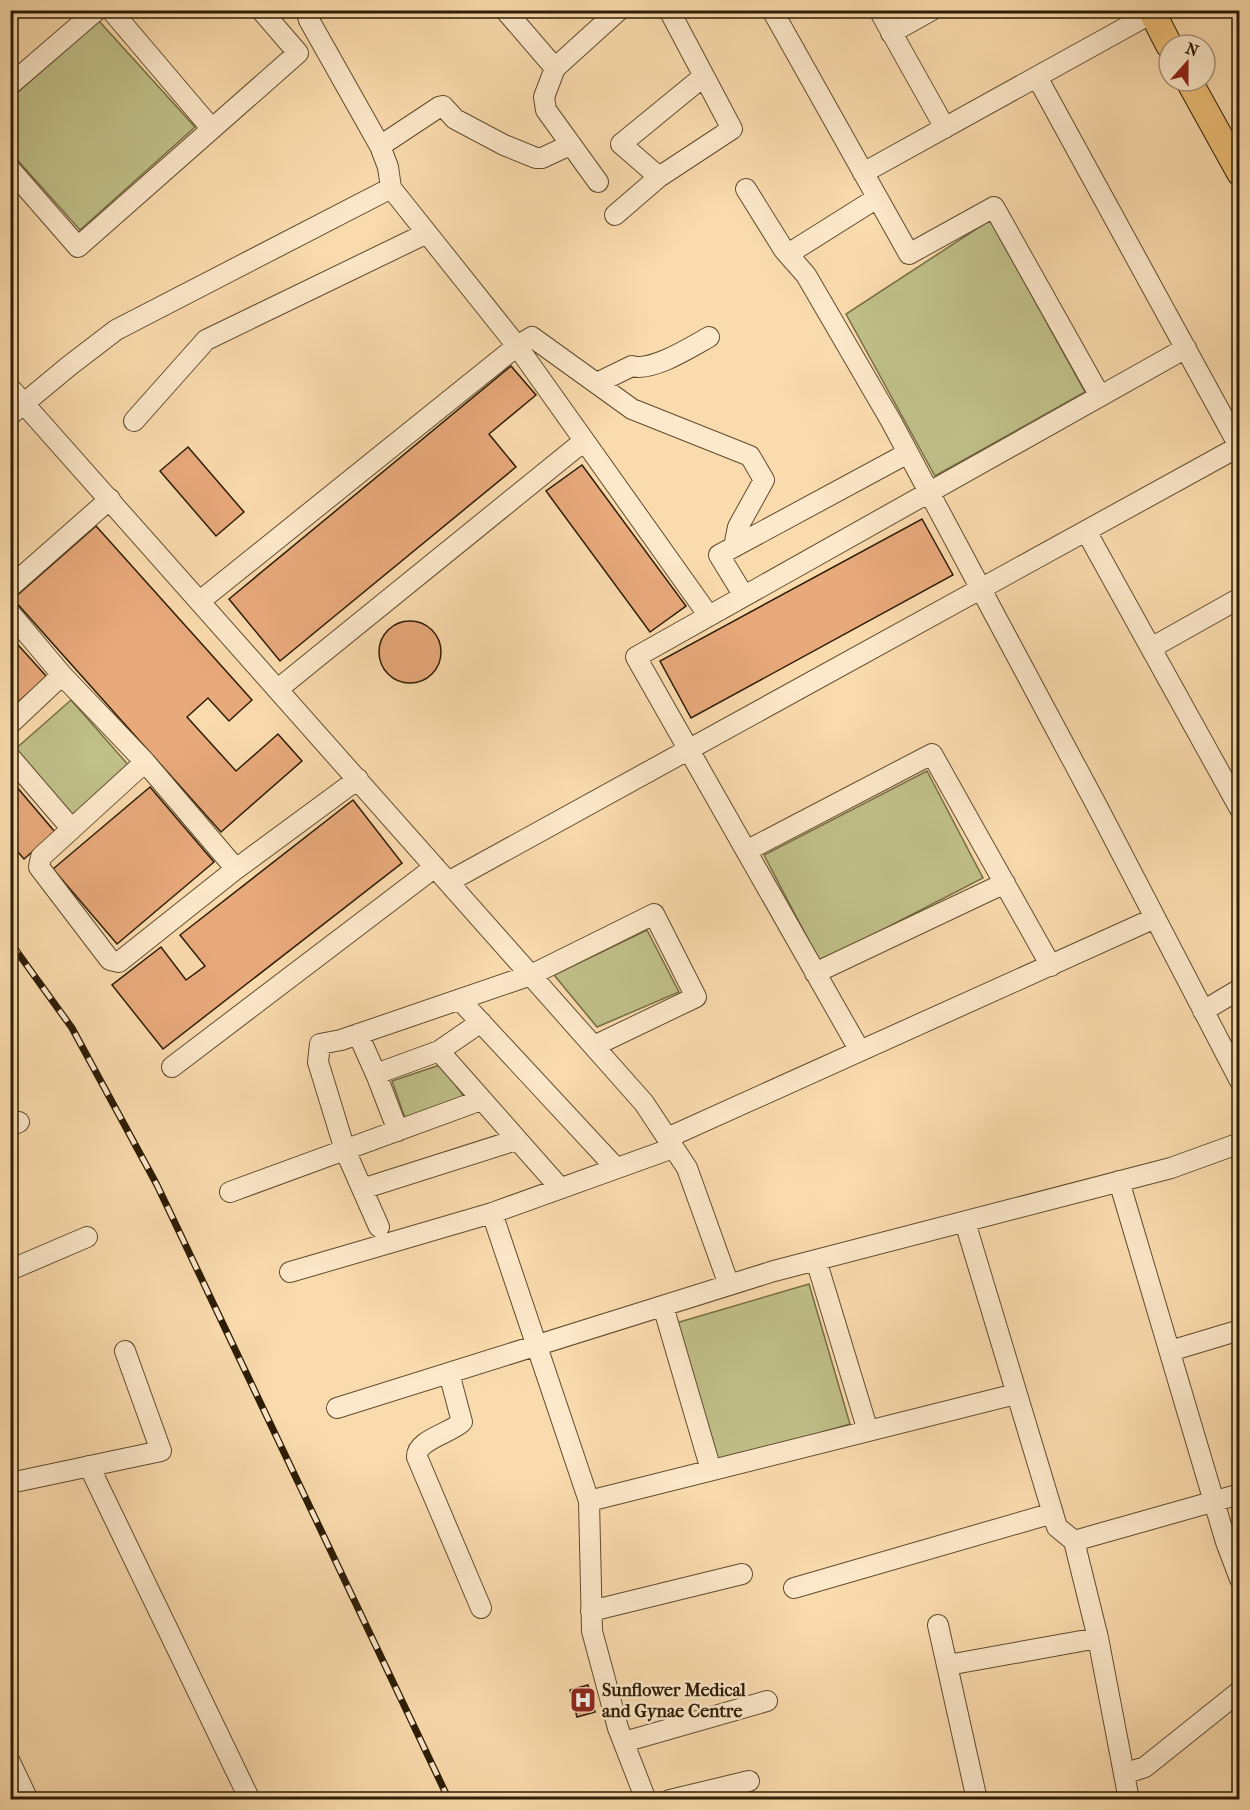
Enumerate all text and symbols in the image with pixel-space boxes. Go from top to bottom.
north arrow [1157,33,1217,93]
text: N [1183,38,1202,61]
place label: Sunflower Medical and Gynae Centre [602,1680,747,1722]
hospital icon: Sunflower Medical and Gynae Centre [568,1685,598,1715]

